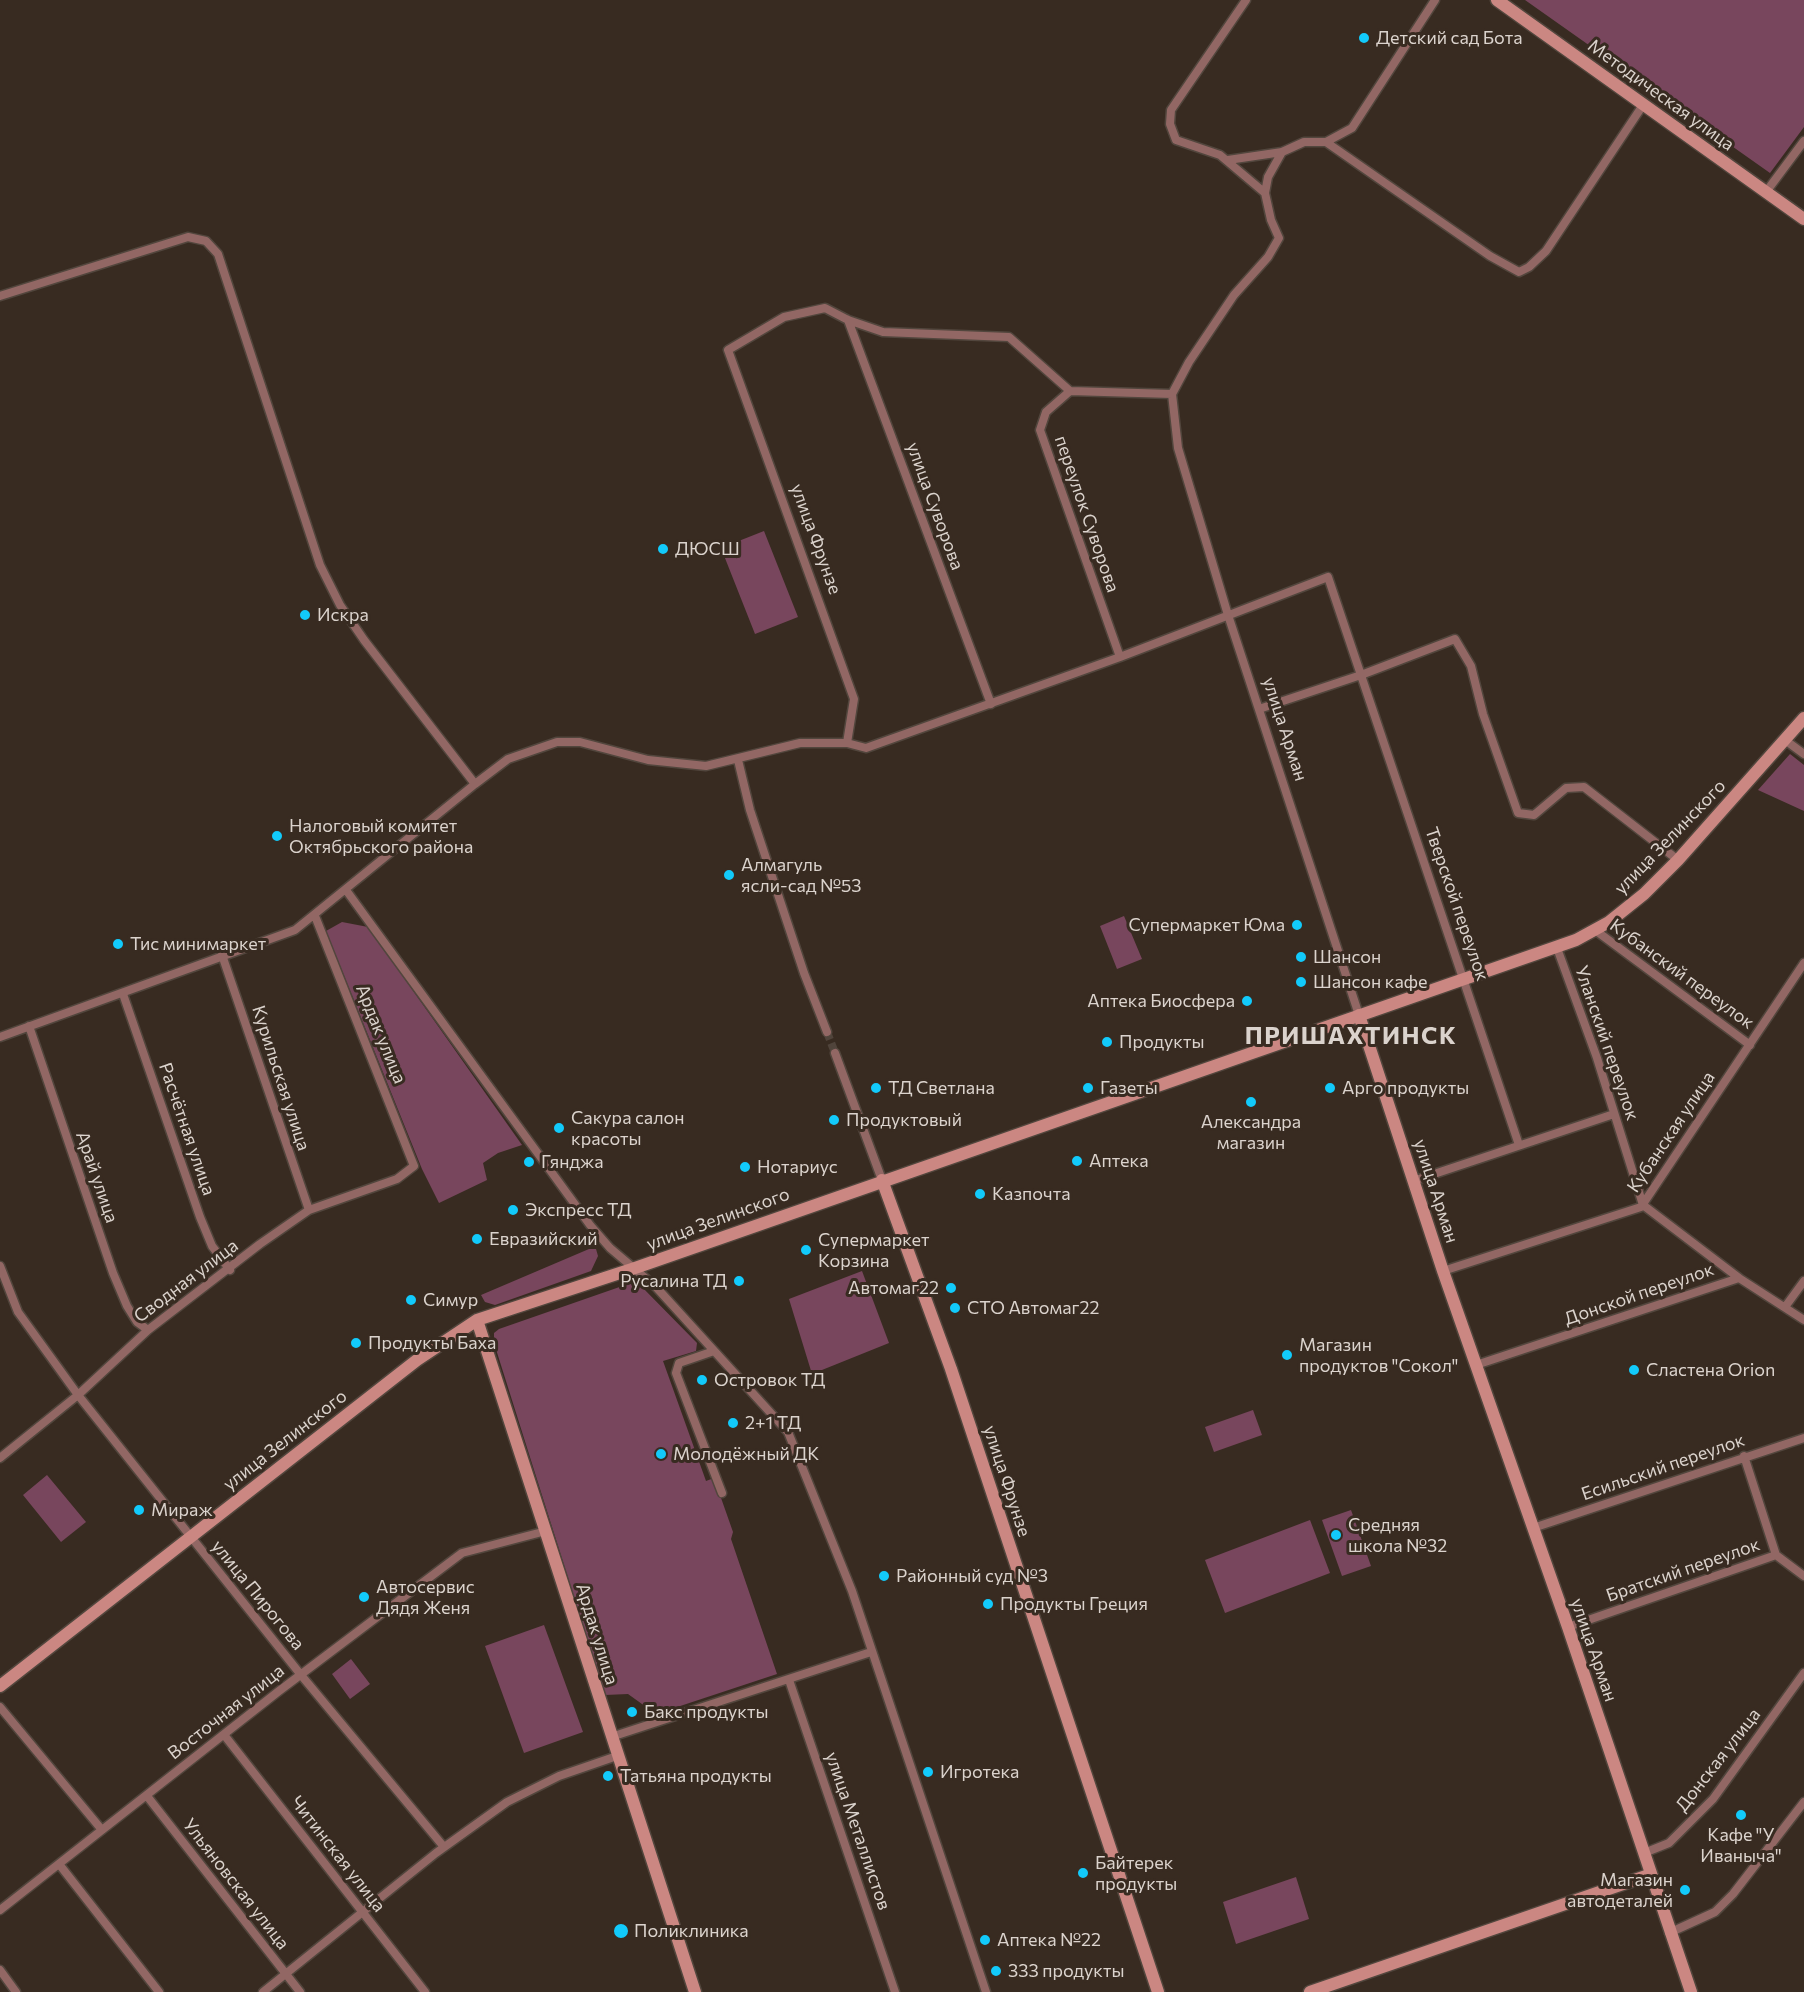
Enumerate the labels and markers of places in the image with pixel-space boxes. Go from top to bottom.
place label: Детский сад Бота [1376,27,1523,49]
marker: Детский сад Бота [1357,31,1371,45]
place label: ДЮСШ [675,538,740,560]
marker: ДЮСШ [656,542,670,556]
place label: Искра [317,604,369,626]
marker: Искра [298,608,312,622]
place label: Налоговый комитет Октябрьского района [289,815,473,858]
marker: Налоговый комитет Октябрьского района [270,829,284,843]
place label: Алмагуль ясли-сад №53 [741,854,862,896]
marker: Алмагуль ясли-сад №53 [722,868,736,882]
place label: Супермаркет Юма [1128,914,1285,936]
marker: Супермаркет Юма [1290,918,1304,932]
place label: Тис минимаркет [130,933,266,955]
marker: Тис минимаркет [111,937,125,951]
place label: Шансон [1313,946,1381,968]
marker: Шансон [1294,950,1308,964]
place label: Шансон кафе [1313,971,1427,993]
marker: Шансон кафе [1294,975,1308,989]
place label: Аптека Биосфера [1087,990,1235,1012]
marker: Аптека Биосфера [1240,994,1254,1008]
place label: Продукты [1119,1031,1204,1053]
marker: Продукты [1100,1035,1114,1049]
place label: ТД Светлана [888,1077,995,1099]
place label: Газеты [1100,1077,1158,1099]
place label: Арго продукты [1342,1077,1469,1099]
marker: ТД Светлана [869,1081,883,1095]
marker: Газеты [1081,1081,1095,1095]
marker: Арго продукты [1323,1081,1337,1095]
marker: Александра магазин [1244,1095,1258,1109]
place label: Сакура салон красоты [571,1107,685,1150]
place label: Продуктовый [846,1109,962,1131]
place label: Александра магазин [1201,1111,1301,1154]
marker: Продуктовый [827,1113,841,1127]
marker: Сакура салон красоты [552,1121,566,1135]
place label: Аптека [1089,1150,1148,1172]
place label: Гянджа [541,1151,604,1173]
marker: Аптека [1070,1154,1084,1168]
marker: Гянджа [522,1155,536,1169]
place label: Нотариус [757,1156,838,1178]
marker: Нотариус [738,1160,752,1174]
place label: Казпочта [992,1183,1070,1205]
marker: Казпочта [973,1187,987,1201]
place label: Экспресс ТД [525,1199,632,1221]
marker: Экспресс ТД [506,1203,520,1217]
place label: Евразийский [489,1228,598,1250]
place label: Супермаркет Корзина [818,1229,929,1272]
marker: Евразийский [470,1232,484,1246]
marker: Супермаркет Корзина [799,1243,813,1257]
place label: Русалина ТД [620,1270,727,1292]
marker: Русалина ТД [732,1274,746,1288]
place label: Автомаг22 [848,1277,939,1299]
marker: Автомаг22 [944,1281,958,1295]
place label: Симур [423,1289,478,1311]
marker: Симур [404,1293,418,1307]
place label: СТО Автомаг22 [967,1297,1099,1319]
marker: СТО Автомаг22 [948,1301,962,1315]
place label: Продукты Баха [368,1332,496,1354]
place label: Магазин продуктов "Сокол" [1299,1334,1459,1376]
marker: Продукты Баха [349,1336,363,1350]
marker: Магазин продуктов "Сокол" [1280,1348,1294,1362]
place label: Сластена Orion [1646,1359,1775,1381]
marker: Сластена Orion [1627,1363,1641,1377]
place label: Островок ТД [714,1369,825,1391]
marker: Островок ТД [695,1373,709,1387]
place label: 2+1 ТД [745,1412,801,1434]
marker: 2+1 ТД [726,1416,740,1430]
place label: Молодёжный ДК [673,1443,819,1465]
marker: Молодёжный ДК [654,1447,668,1461]
place label: Мираж [151,1499,213,1521]
marker: Мираж [132,1503,146,1517]
place label: Средняя школа №32 [1348,1514,1447,1556]
marker: Средняя школа №32 [1329,1528,1343,1542]
place label: Районный суд №3 [896,1565,1048,1587]
marker: Районный суд №3 [877,1569,891,1583]
place label: Автосервис Дядя Женя [376,1576,475,1618]
marker: Автосервис Дядя Женя [357,1590,371,1604]
place label: Продукты Греция [1000,1593,1148,1615]
marker: Продукты Греция [981,1597,995,1611]
place label: Бакс продукты [644,1701,768,1723]
marker: Бакс продукты [625,1705,639,1719]
place label: Игротека [940,1761,1019,1783]
place label: Татьяна продукты [620,1765,772,1787]
marker: Игротека [921,1765,935,1779]
marker: Татьяна продукты [601,1769,615,1783]
marker: Кафе "У Иваныча" [1734,1808,1748,1822]
place label: Кафе "У Иваныча" [1700,1824,1782,1866]
place label: Байтерек продукты [1095,1852,1177,1894]
marker: Байтерек продукты [1076,1866,1090,1880]
place label: Магазин автодеталей [1567,1869,1673,1912]
marker: Магазин автодеталей [1678,1883,1692,1897]
place label: Поликлиника [634,1920,749,1942]
marker: Поликлиника [612,1922,630,1940]
place label: Аптека №22 [997,1929,1101,1951]
marker: Аптека №22 [978,1933,992,1947]
place label: 333 продукты [1008,1960,1124,1982]
marker: 333 продукты [989,1964,1003,1978]

